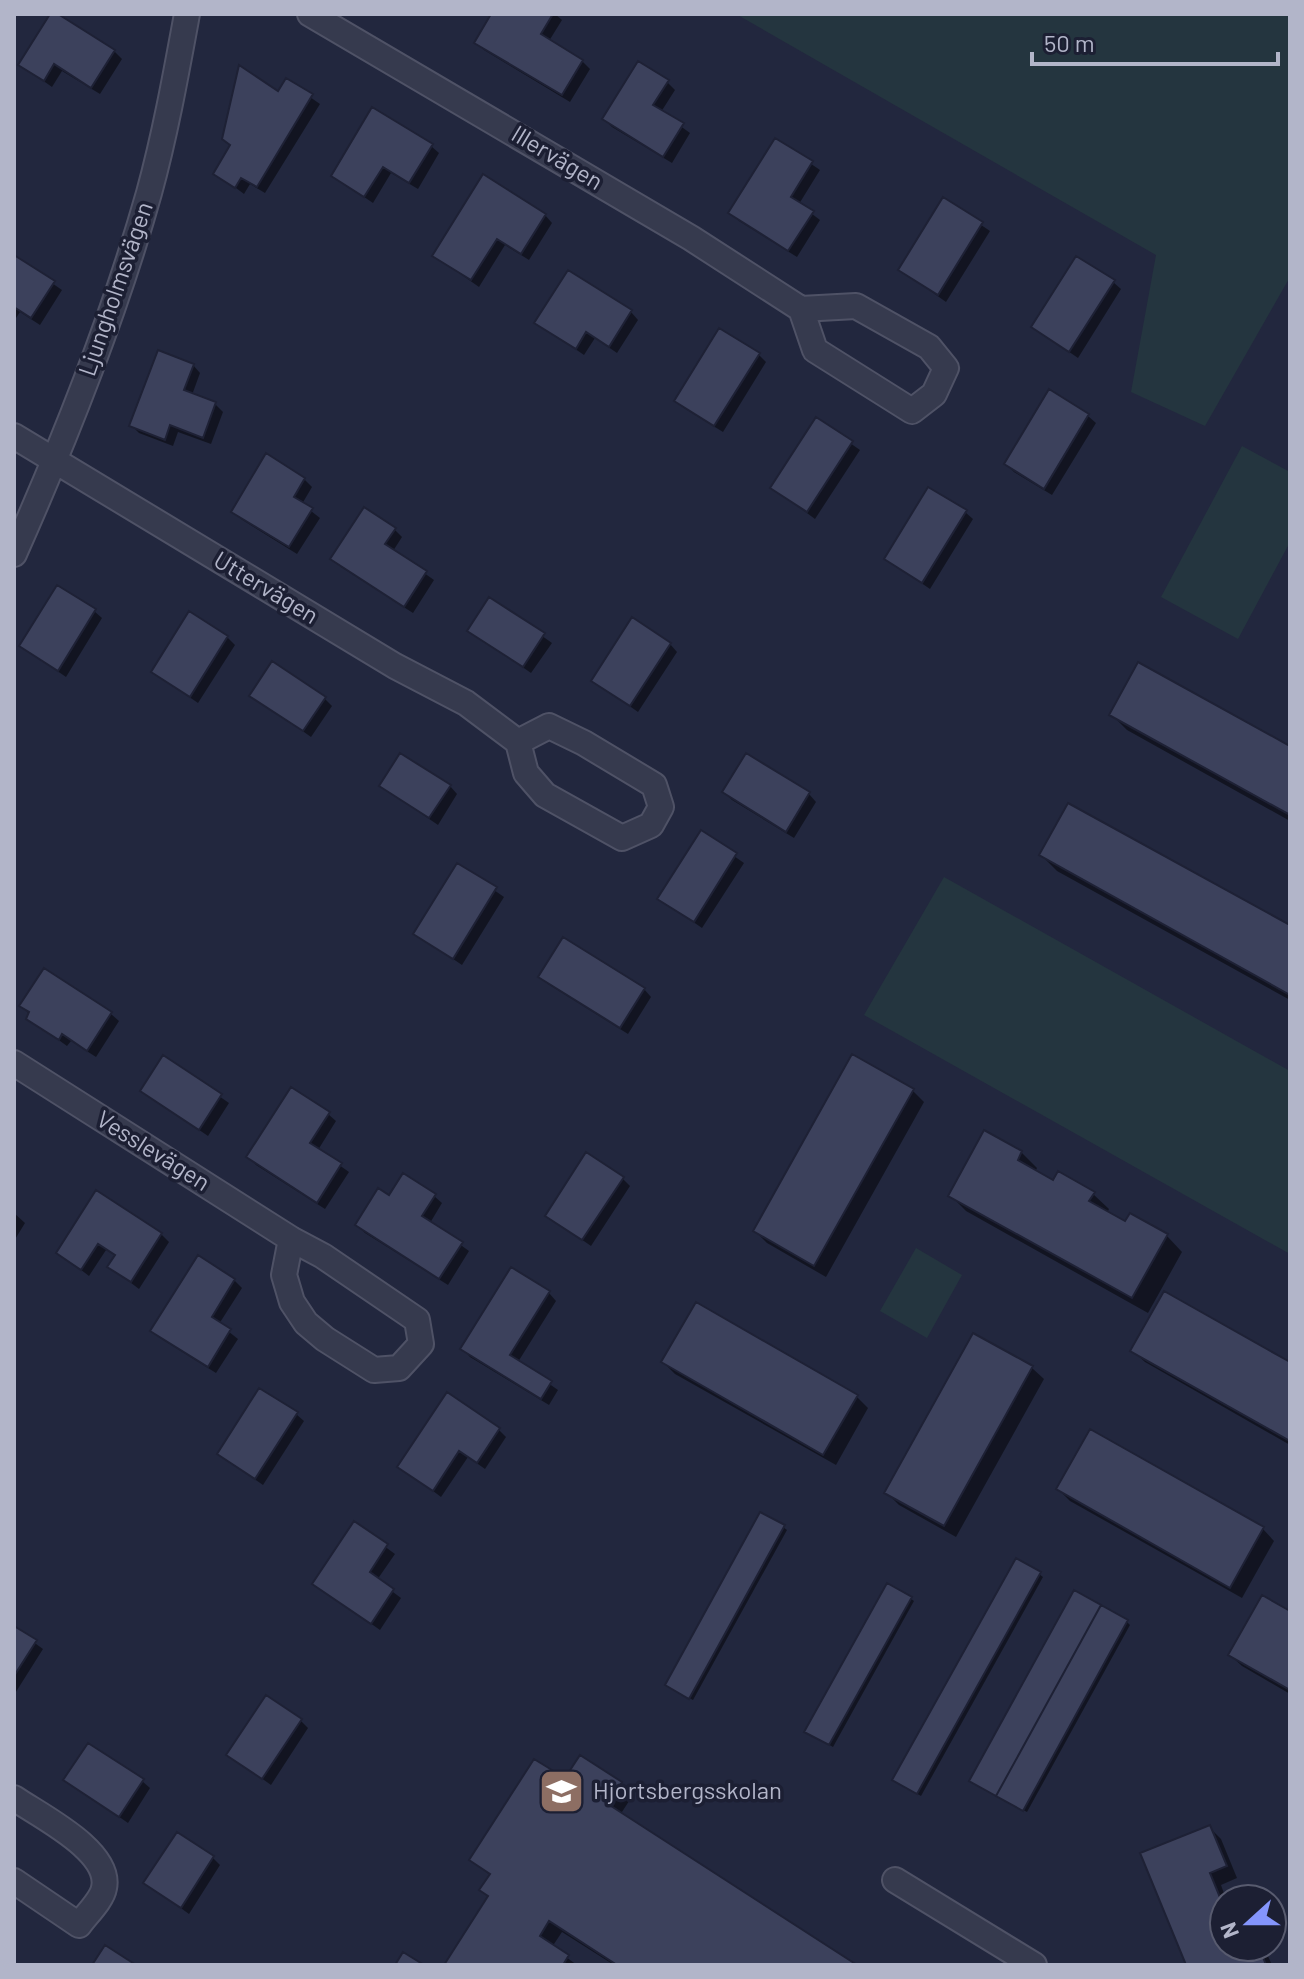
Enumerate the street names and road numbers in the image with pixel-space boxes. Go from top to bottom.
street label: Illervägen [507,118,609,195]
street label: Ljungholmsvägen [71,198,158,379]
street label: Uttervägen [209,544,324,629]
street label: Vesslevägen [92,1103,216,1196]

